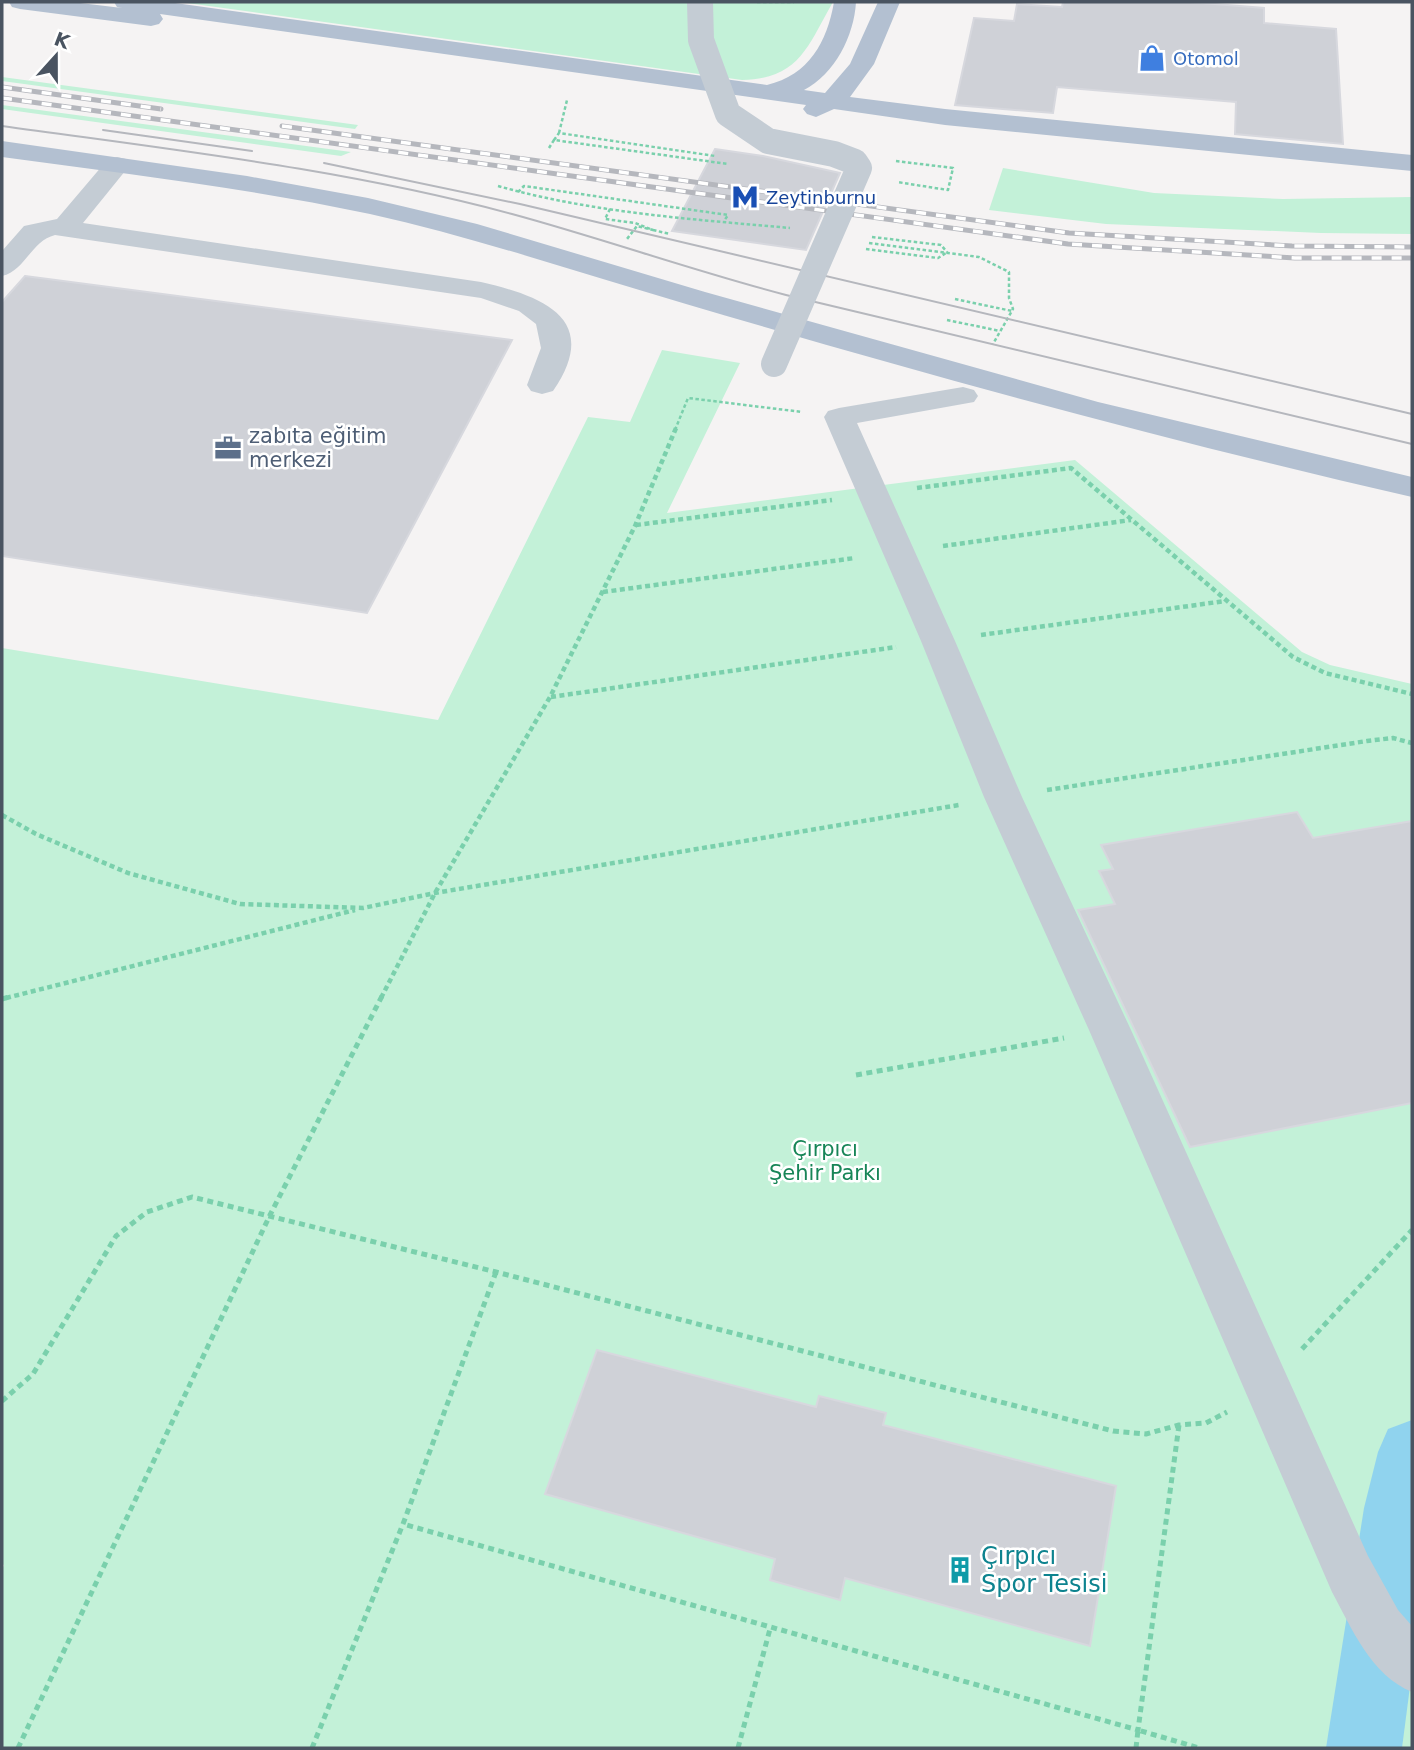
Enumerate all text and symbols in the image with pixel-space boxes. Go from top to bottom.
north arrow [21,21,91,91]
text: K [51,27,74,53]
shop icon: Otomol [1137,43,1167,73]
place label: Otomol [1173,48,1239,69]
metro station icon: Zeytinburnu [730,182,760,212]
place label: Zeytinburnu [766,187,876,208]
place label: zabıta eğitim merkezi [249,424,386,472]
office icon: zabıta eğitim merkezi [213,433,243,463]
park label: Çırpıcı Şehir Parkı [769,1137,881,1185]
place label: Çırpıcı Spor Tesisi [981,1542,1107,1598]
building icon: Çırpıcı Spor Tesisi [945,1555,975,1585]

